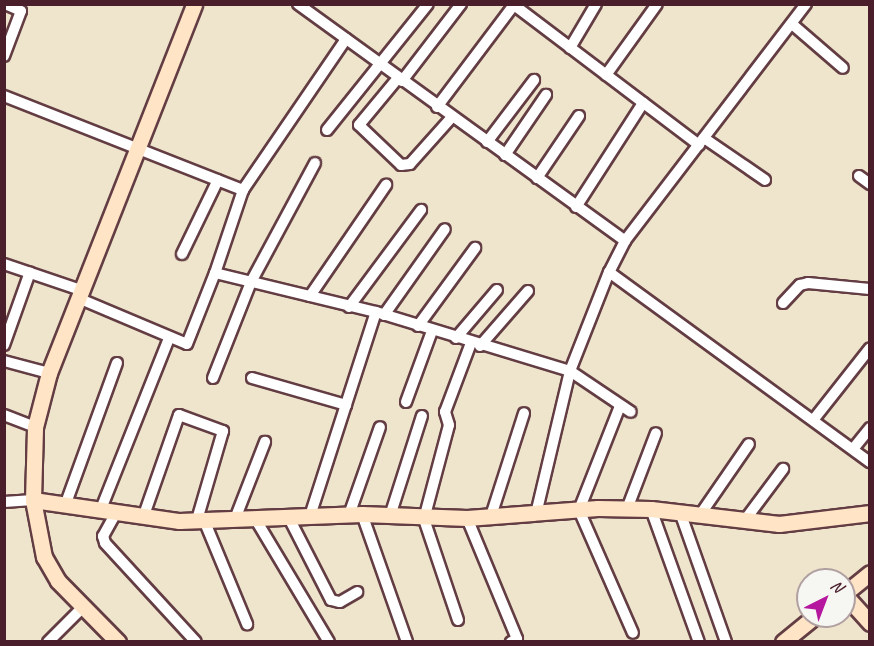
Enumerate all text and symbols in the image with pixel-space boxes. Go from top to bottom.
north arrow [796,568,856,628]
text: N [826,575,847,597]

